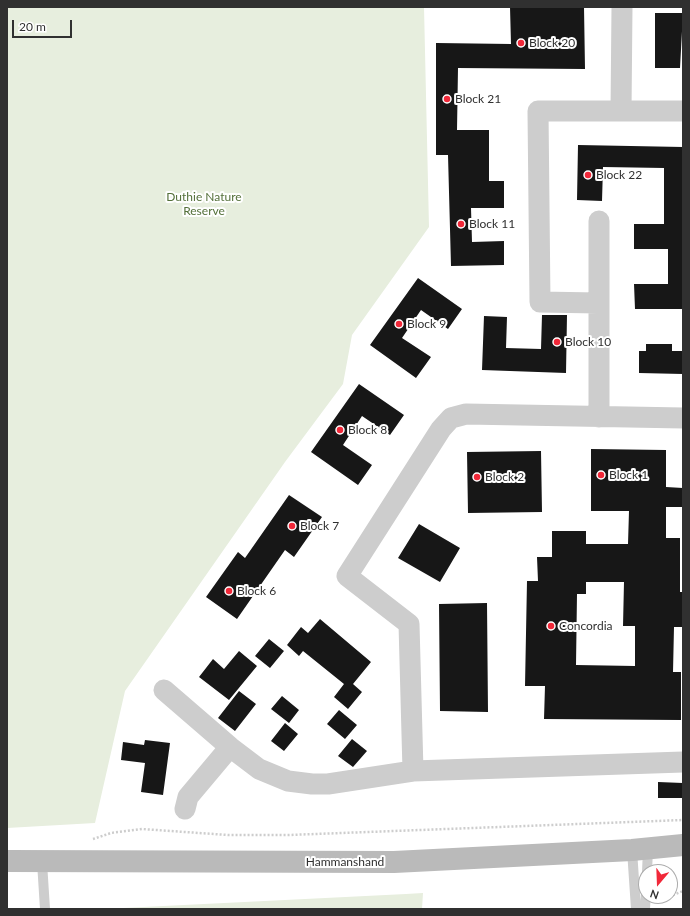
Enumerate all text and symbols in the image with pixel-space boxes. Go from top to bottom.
scale bar [14,12,74,38]
text: 20 m [19,19,46,34]
place label: Block 20 [529,36,575,50]
marker: Block 20 [516,38,526,48]
place label: Block 21 [455,92,501,106]
marker: Block 21 [442,94,452,104]
place label: Block 22 [596,168,642,182]
marker: Block 22 [583,170,593,180]
park label: Duthie Nature Reserve [166,190,242,218]
place label: Block 11 [469,217,515,231]
marker: Block 11 [456,219,466,229]
place label: Block 9 [407,317,446,331]
marker: Block 9 [394,319,404,329]
place label: Block 10 [565,335,611,349]
marker: Block 10 [552,337,562,347]
place label: Block 8 [348,423,387,437]
marker: Block 8 [335,425,345,435]
place label: Block 1 [609,468,648,482]
place label: Block 2 [485,470,524,484]
marker: Block 1 [596,470,606,480]
marker: Block 2 [472,472,482,482]
place label: Block 7 [300,519,339,533]
marker: Block 7 [287,521,297,531]
place label: Block 6 [237,584,276,598]
marker: Block 6 [224,586,234,596]
place label: Concordia [559,619,613,633]
marker: Concordia [546,621,556,631]
street label: Hammanshand [306,855,384,869]
north arrow [638,864,678,904]
text: N [648,887,660,902]

